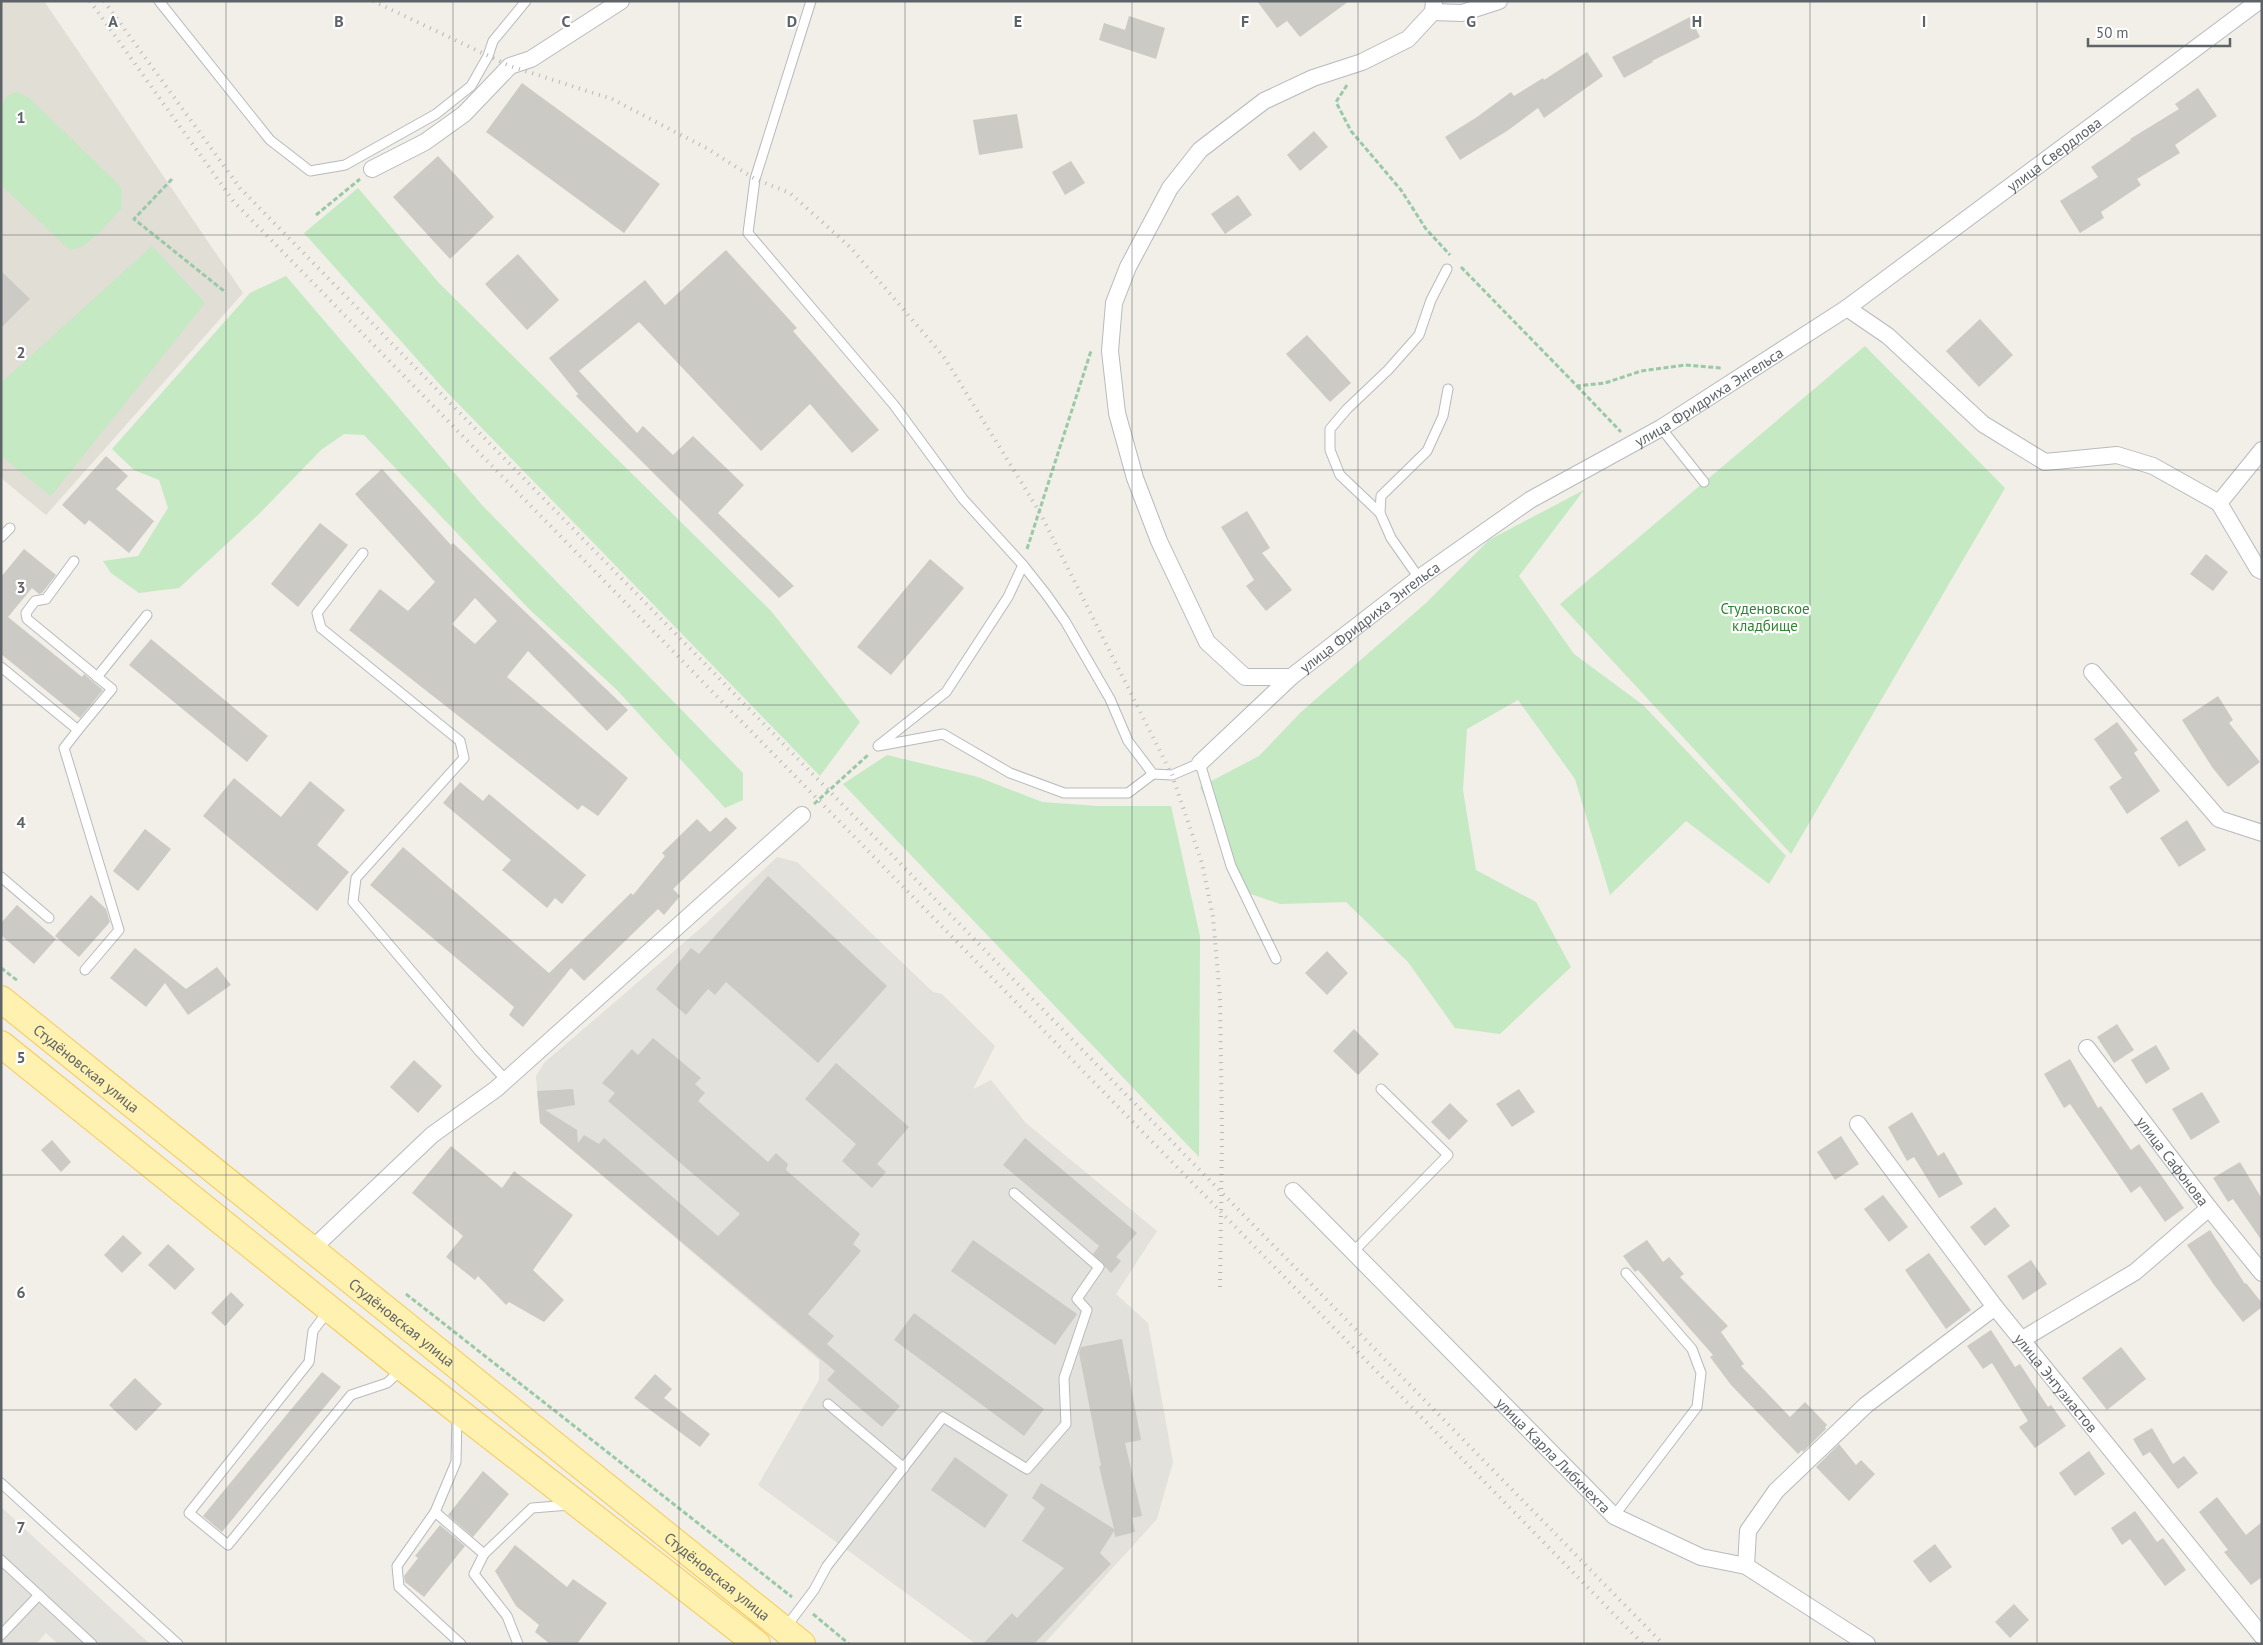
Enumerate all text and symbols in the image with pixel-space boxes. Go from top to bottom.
text: A [108,11,118,31]
text: B [334,11,344,31]
text: C [562,11,571,31]
text: D [787,11,797,31]
text: E [1014,11,1022,31]
text: F [1241,11,1249,31]
text: G [1466,11,1476,31]
text: H [1692,11,1702,31]
text: I [1922,11,1926,31]
scale bar [2088,15,2230,47]
text: 50 m [2096,23,2129,42]
text: 1 [16,107,26,127]
street label: улица Свердлова [2003,112,2105,195]
text: 2 [16,342,26,362]
street label: улица Фридриха Энгельса [1631,343,1786,450]
street label: улица Фридриха Энгельса [1296,557,1443,676]
text: 3 [16,577,26,597]
park label: Студеновское кладбище [1720,599,1810,635]
text: 4 [16,812,26,832]
street label: Студёновская улица [30,1020,143,1116]
text: 5 [16,1047,26,1067]
street label: улица Сафонова [2133,1112,2213,1209]
street label: Студёновская улица [345,1274,459,1370]
text: 6 [16,1282,26,1302]
street label: улица Энтузиастов [2011,1329,2102,1436]
street label: улица Карла Либкнехта [1492,1393,1615,1517]
text: 7 [16,1517,26,1537]
street label: Студёновская улица [661,1528,774,1624]

